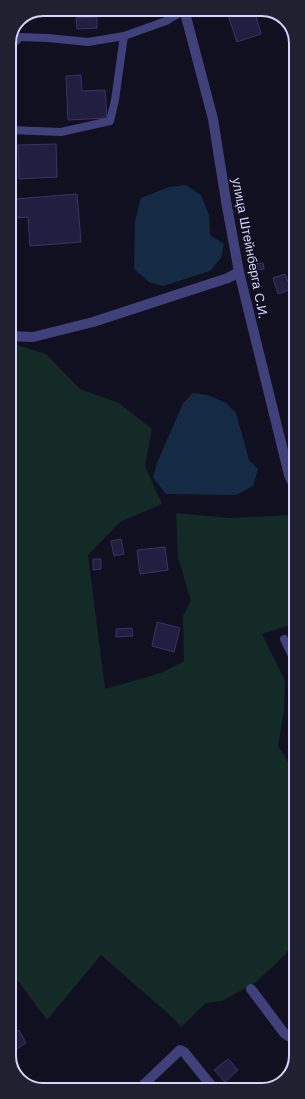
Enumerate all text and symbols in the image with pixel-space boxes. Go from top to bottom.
street label: улица Штейнберга С.И. [229,176,271,320]

